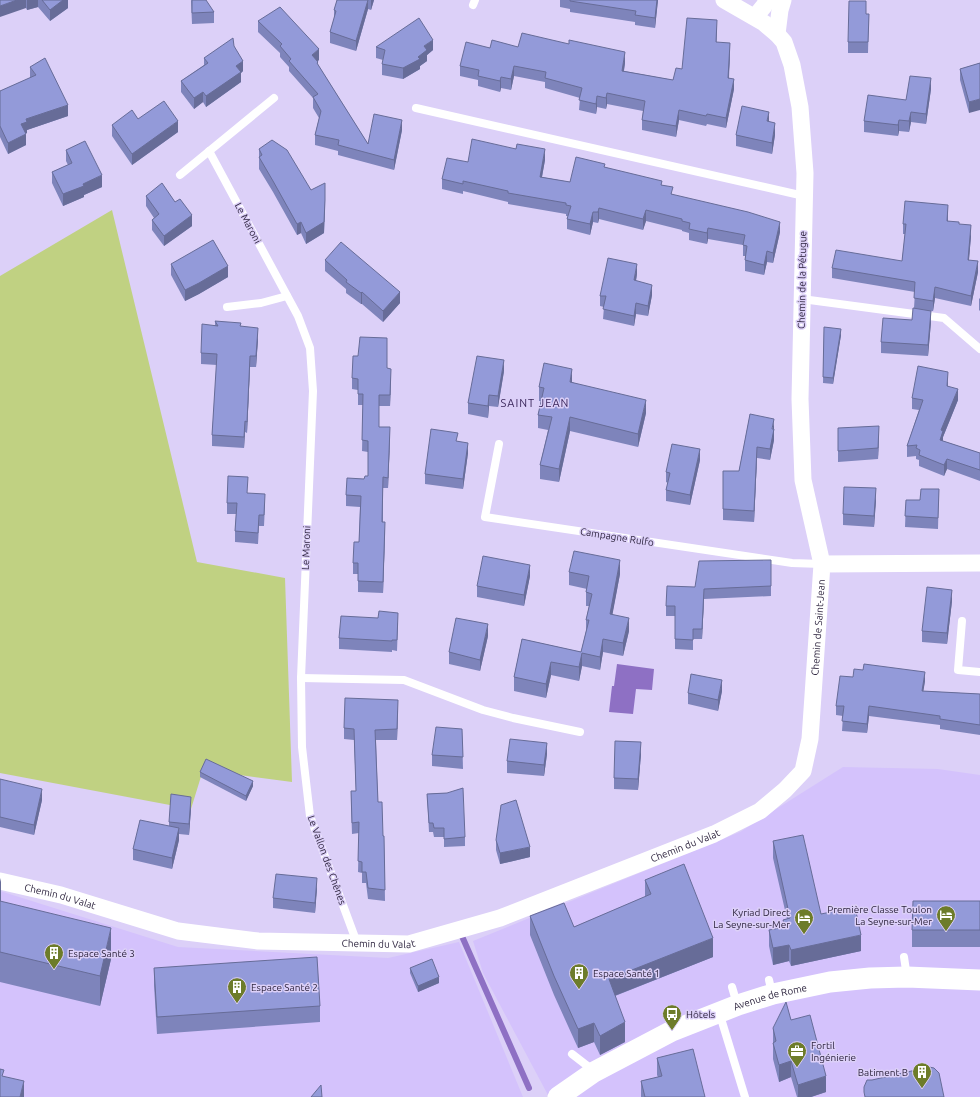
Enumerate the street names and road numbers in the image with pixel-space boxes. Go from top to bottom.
street label: Le Maroni [233,201,263,245]
street label: Chemin de la Pétugue [796,231,808,329]
street label: Le Maroni [300,526,312,570]
street label: Campagne Rulfo [579,526,655,548]
street label: Chemin de Saint-Jean [809,579,826,676]
street label: Le Vallon des Chênes [306,814,348,906]
street label: Chemin du Valat [649,827,721,864]
street label: Chemin du Valat [23,881,97,911]
street label: Chemin du Valat [342,937,416,950]
street label: Avenue de Rome [731,982,808,1012]

